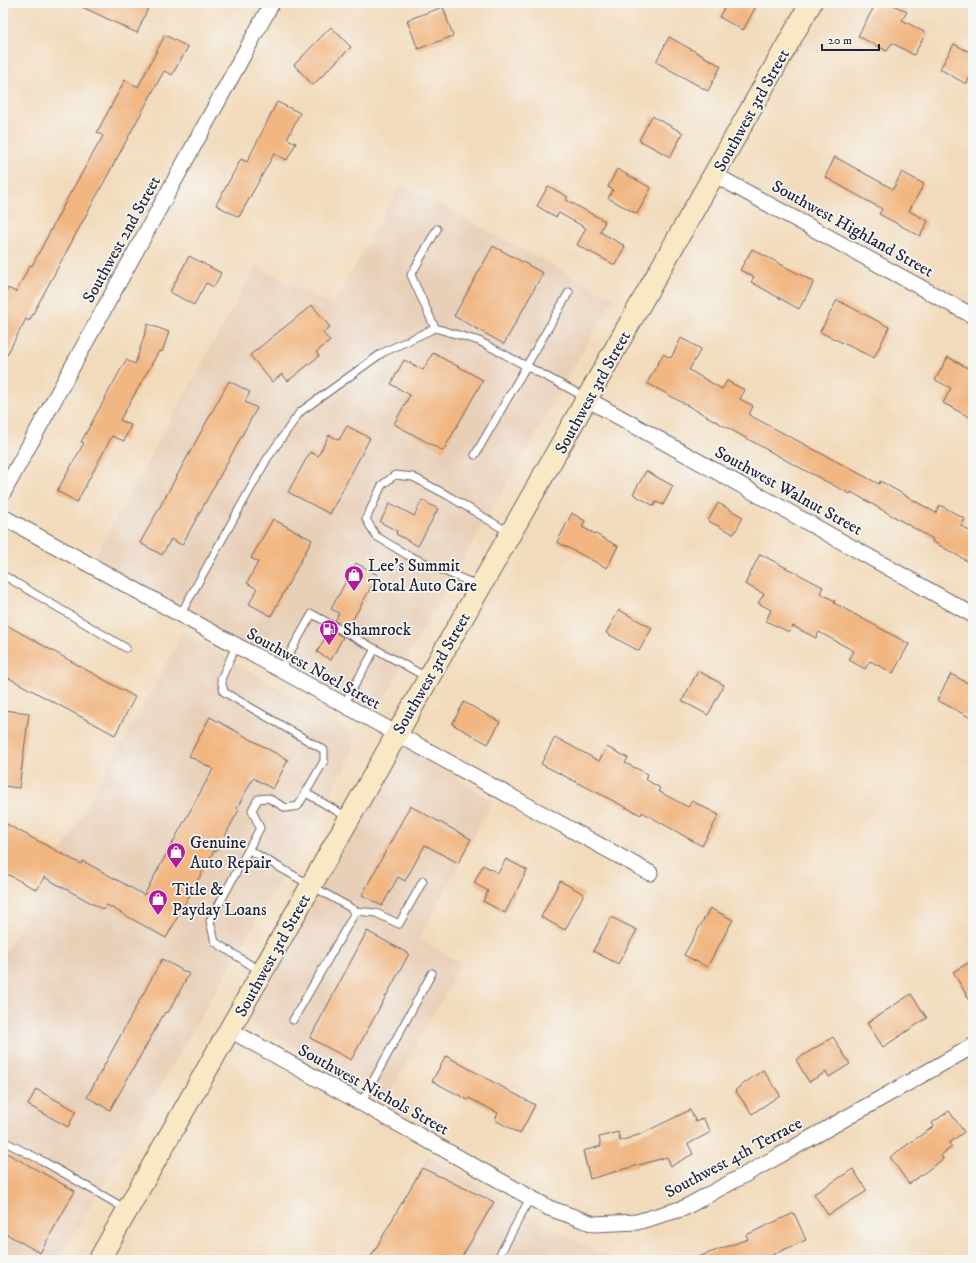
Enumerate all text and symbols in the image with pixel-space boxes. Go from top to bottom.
scale bar [822,26,879,52]
text: 20 m [828,33,852,48]
street label: Southwest 3rd Street [709,45,795,176]
street label: Southwest 2nd Street [78,172,166,307]
street label: Southwest Highland Street [768,175,938,283]
street label: Southwest 3rd Street [550,327,636,458]
street label: Southwest Walnut Street [711,441,867,541]
place label: Lee's Summit Total Auto Care [368,555,477,597]
shop icon: Lee's Summit Total Auto Care [343,564,365,592]
street label: Southwest 3rd Street [388,608,476,738]
fuel station icon: Shamrock [318,618,340,646]
place label: Shamrock [343,619,412,641]
street label: Southwest Noel Street [243,623,385,715]
place label: Genuine Auto Repair [190,832,272,874]
shop icon: Genuine Auto Repair [165,841,187,869]
place label: Title & Payday Loans [172,879,267,921]
shop icon: Title & Payday Loans [147,888,169,916]
street label: Southwest 3rd Street [230,890,316,1021]
street label: Southwest Nichols Street [294,1039,453,1141]
street label: Southwest 4th Terrace [661,1112,806,1203]

